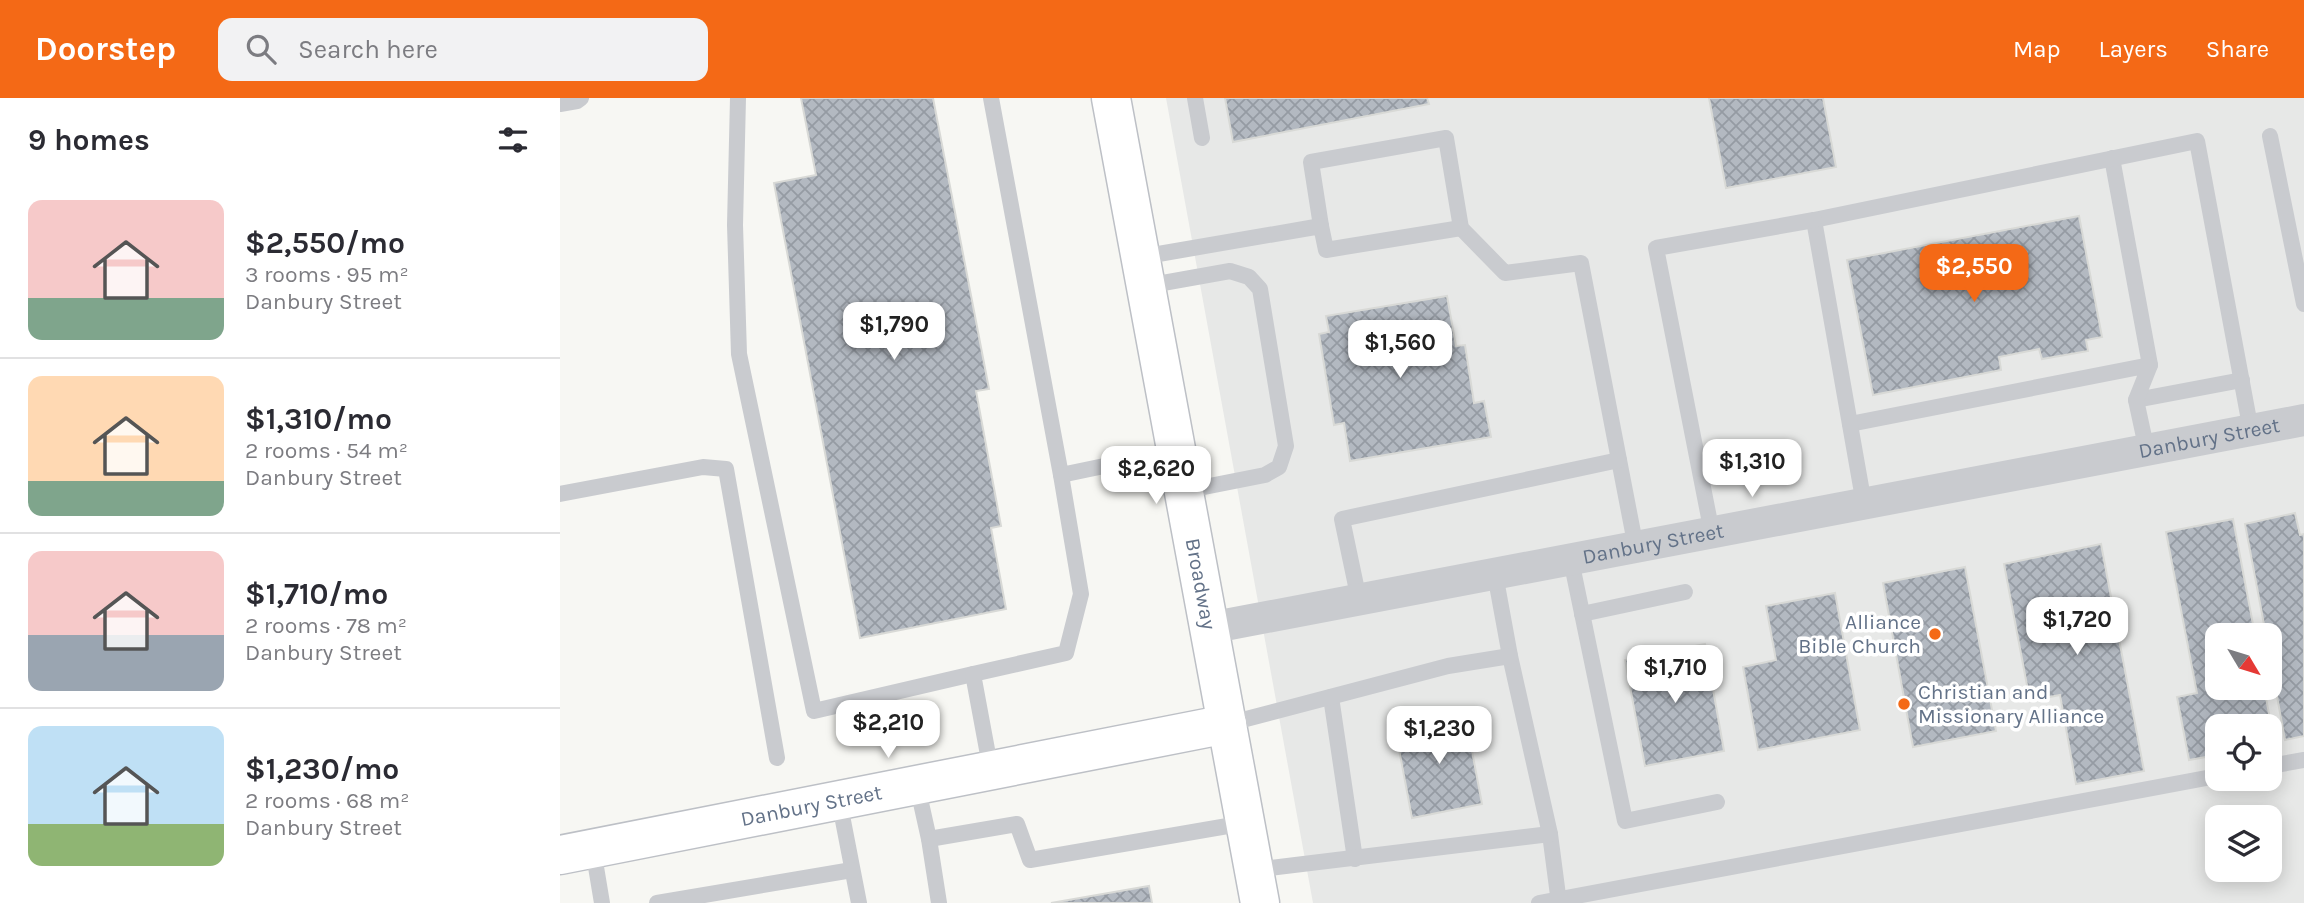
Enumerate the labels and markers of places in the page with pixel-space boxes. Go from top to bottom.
pin: $2,550 [1917,244,2031,304]
pin: $1,790 [837,302,951,362]
pin: $1,560 [1343,320,1457,380]
pin: $1,310 [1695,440,1809,499]
pin: $2,620 [1099,446,1213,506]
pin: $1,720 [2020,598,2134,657]
place label: Alliance Bible Church [1798,610,1921,658]
marker: Alliance Bible Church [1927,626,1943,642]
pin: $1,710 [1618,646,1732,705]
place label: Christian and Missionary Alliance [1918,680,2104,728]
marker: Christian and Missionary Alliance [1896,696,1912,712]
pin: $2,210 [831,700,945,760]
pin: $1,230 [1382,706,1496,766]

